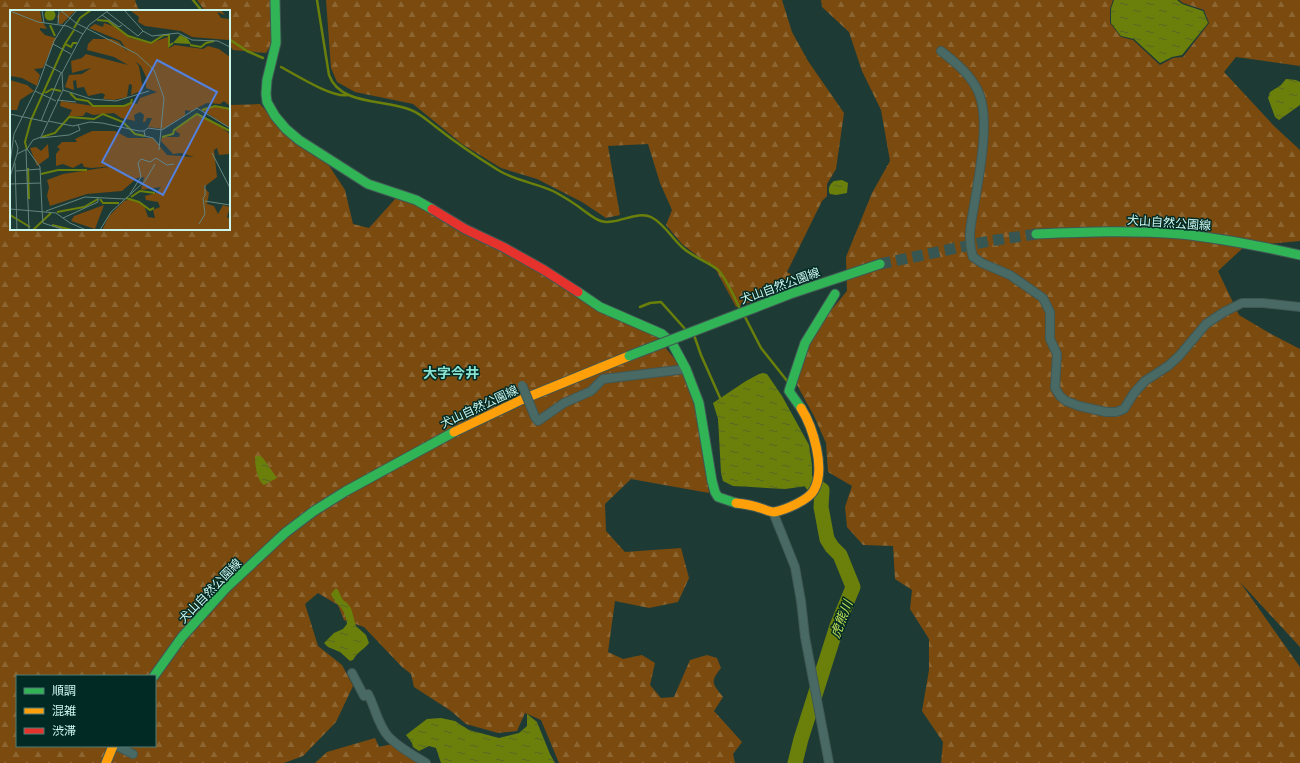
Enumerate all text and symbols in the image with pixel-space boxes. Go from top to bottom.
inset map [10,10,230,230]
street label: 犬山自然公園線 [1127,213,1211,234]
street label: 犬山自然公園線 [738,265,822,308]
district label: 大字今井 [423,365,479,382]
street label: 犬山自然公園線 [438,383,520,432]
street label: 犬山自然公園線 [176,556,245,627]
water label: 虎熊川 [827,596,857,640]
legend [16,675,156,747]
text: 順調 [52,684,76,699]
text: 混雑 [52,704,76,719]
text: 渋滞 [52,724,76,739]

